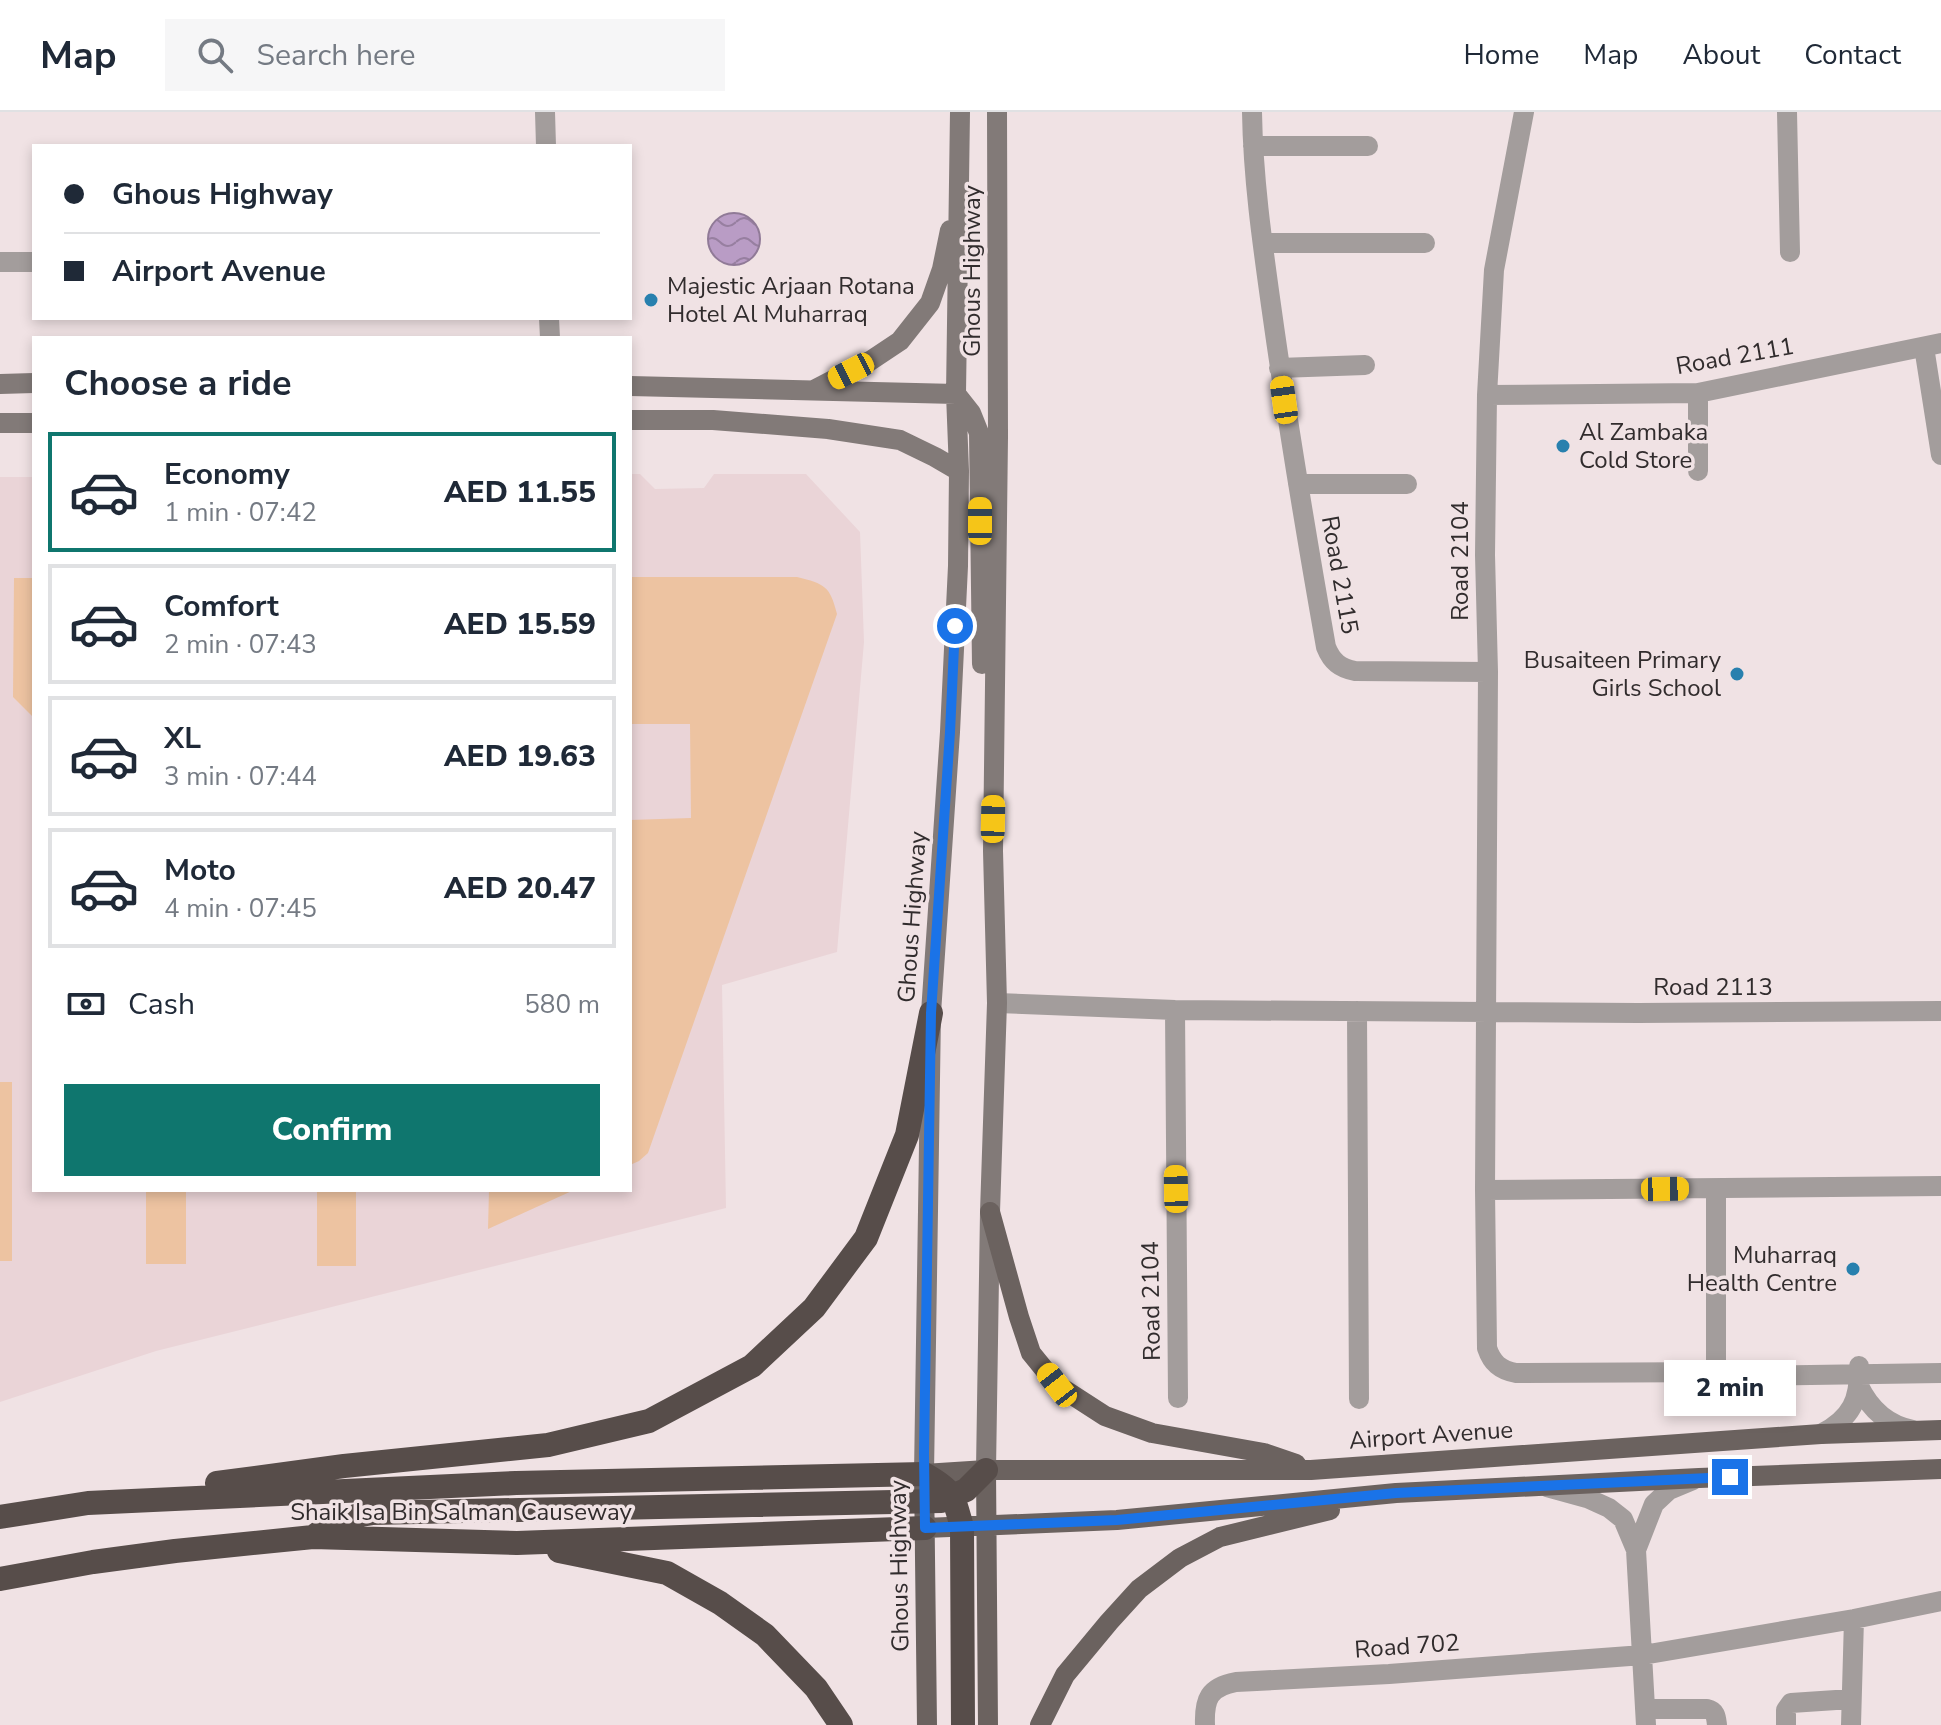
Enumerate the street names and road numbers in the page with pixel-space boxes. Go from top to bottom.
street label: Ghous Highway [956,184,988,357]
street label: Road 2111 [1673,330,1797,382]
street label: Road 2104 [1444,501,1476,621]
street label: Road 2115 [1314,513,1366,637]
street label: Ghous Highway [890,830,934,1004]
street label: Road 2113 [1653,971,1773,1003]
street label: Road 2104 [1134,1241,1168,1361]
street label: Airport Avenue [1348,1413,1514,1457]
street label: Ghous Highway [881,1479,916,1652]
street label: Shaik Isa Bin Salman Causeway [290,1496,632,1528]
street label: Road 702 [1353,1626,1461,1666]

